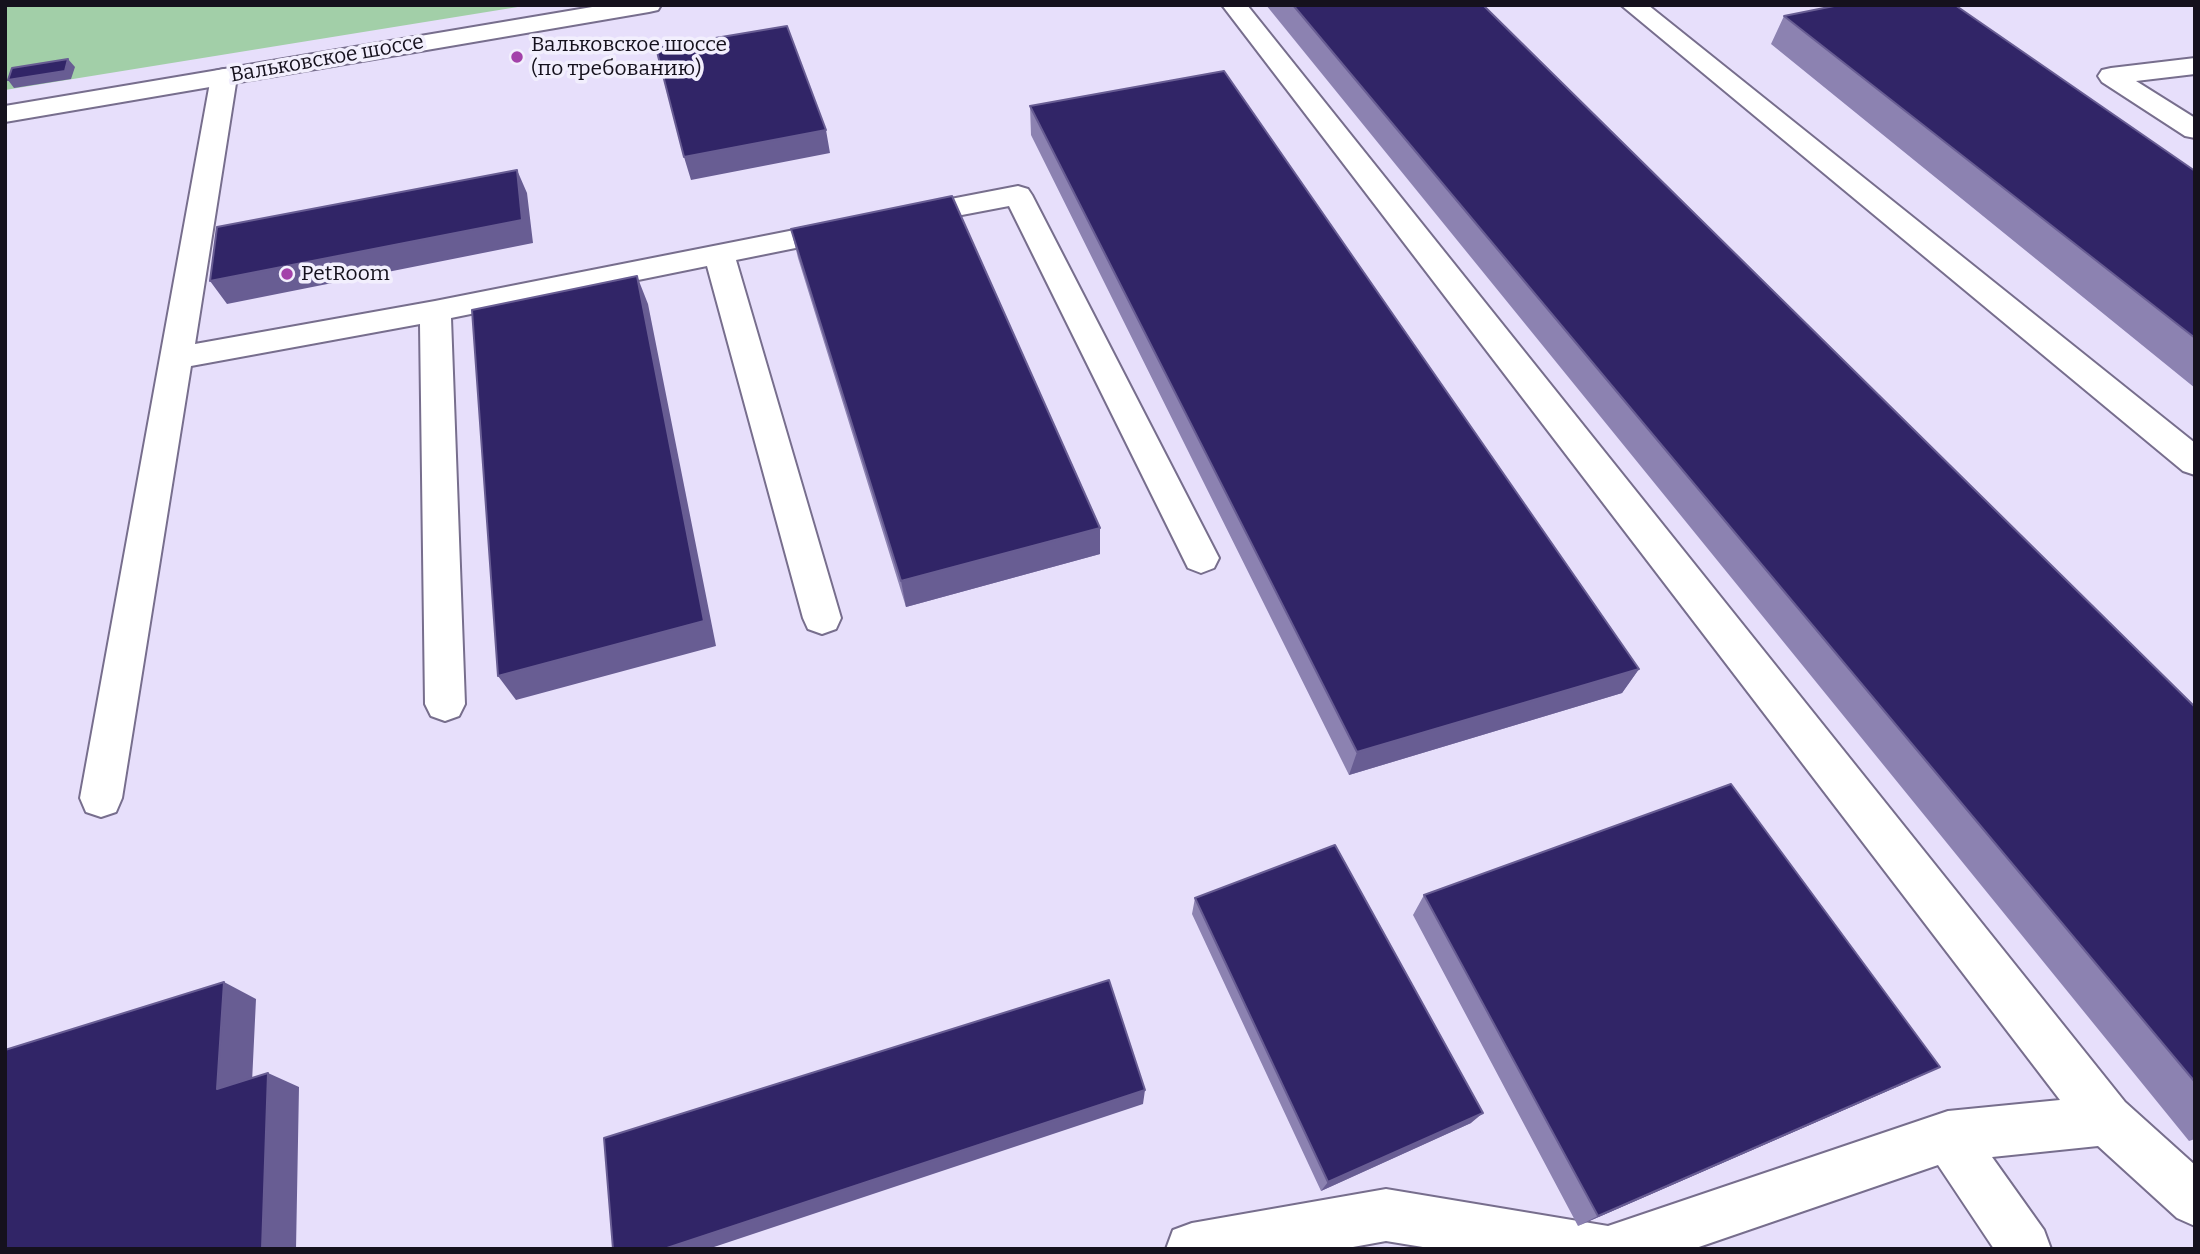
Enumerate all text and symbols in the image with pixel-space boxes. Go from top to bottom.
street label: Вальковское шоссе [228,30,426,88]
place label: Вальковское шоссе (по требованию) [531,32,727,82]
marker: Вальковское шоссе (по требованию) [509,49,525,65]
place label: PetRoom [301,261,390,287]
marker: PetRoom [279,266,295,282]

